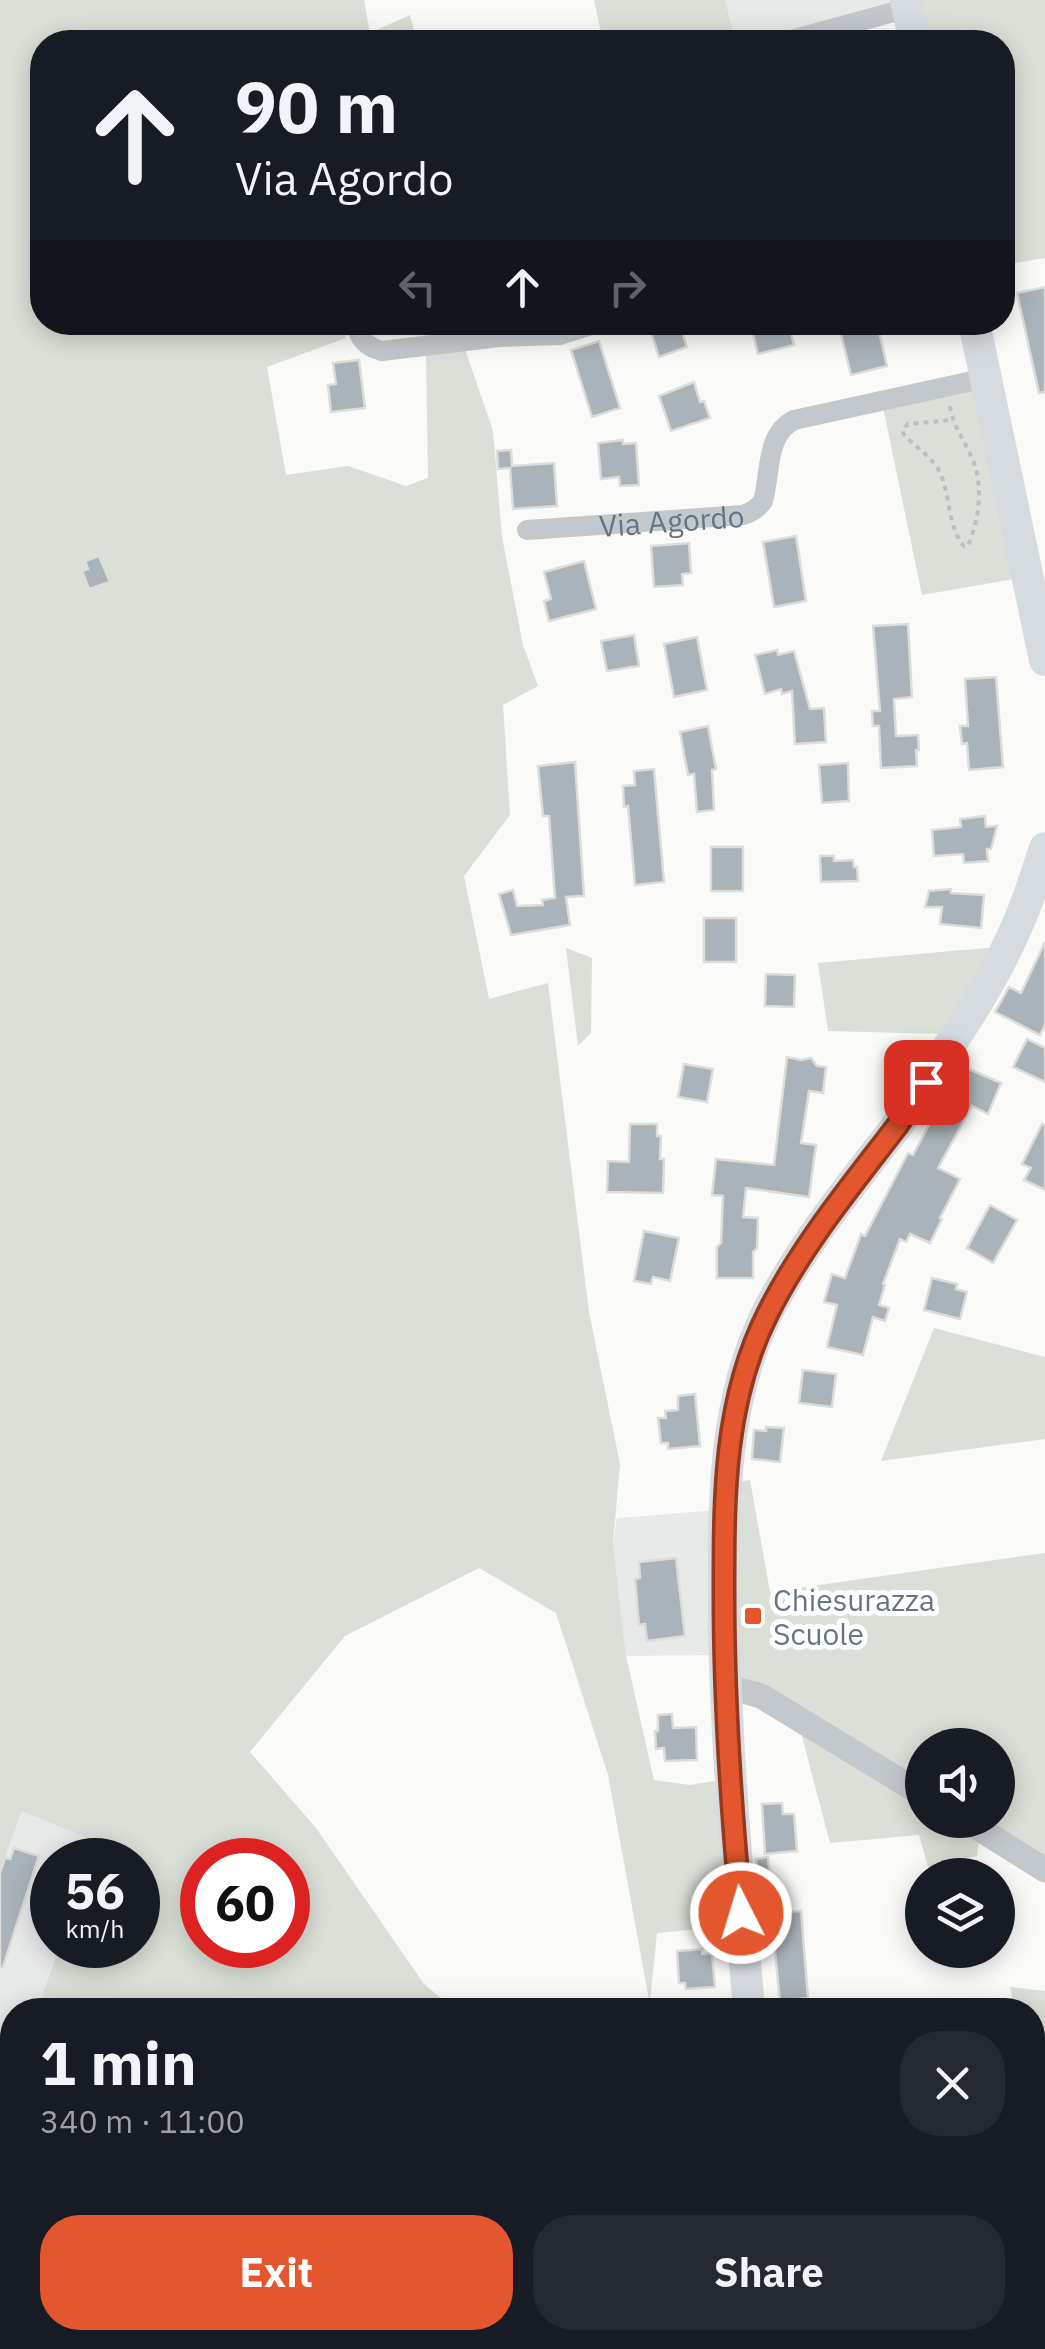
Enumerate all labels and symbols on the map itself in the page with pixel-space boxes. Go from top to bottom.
street label: Via Agordo [598,495,746,544]
pin [884,1040,969,1125]
place label: Chiesurazza Scuole [773,1580,935,1653]
marker: Chiesurazza Scuole [742,1605,764,1627]
speed limit sign: 60 [180,1838,310,1968]
position arrow [689,1861,793,1965]

